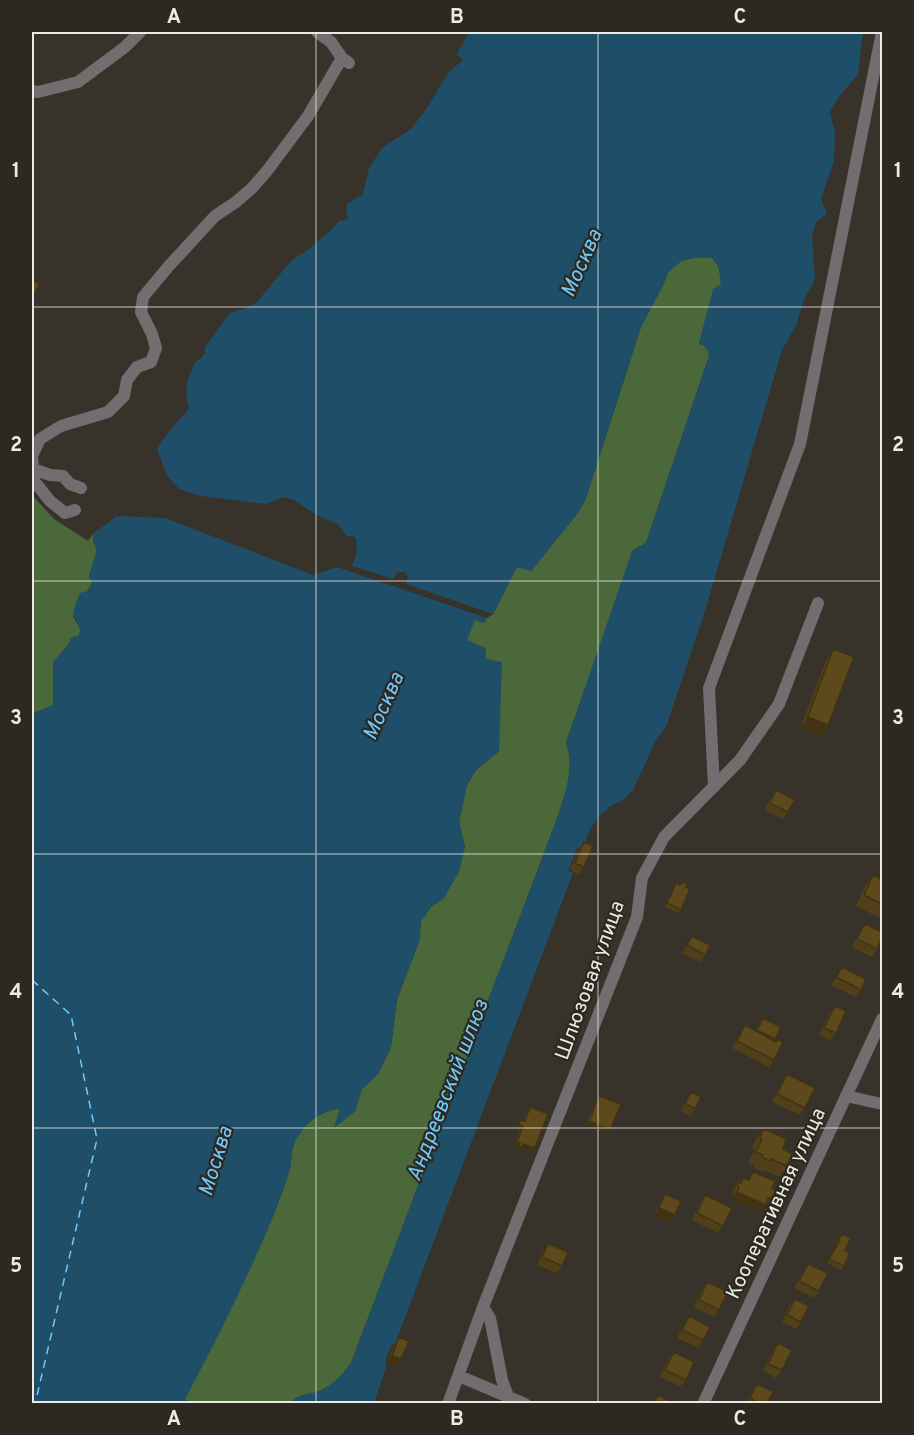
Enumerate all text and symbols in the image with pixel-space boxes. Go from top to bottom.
text: A [167,5,181,31]
text: B [450,5,464,31]
text: C [734,5,746,31]
text: 1 [12,159,20,185]
text: 1 [894,159,902,185]
water label: Москва [555,225,609,302]
text: 2 [10,433,22,459]
text: 2 [892,433,904,459]
water label: Москва [357,668,411,745]
text: 3 [10,706,22,732]
text: 3 [892,706,904,732]
street label: Шлюзовая улица [550,898,632,1064]
text: 4 [10,980,22,1006]
text: 4 [892,980,904,1006]
water label: Андреевский шлюз [401,996,496,1185]
street label: Кооперативная улица [721,1104,833,1304]
water label: Москва [193,1123,240,1200]
text: 5 [10,1254,22,1280]
text: 5 [892,1254,904,1280]
text: A [167,1407,181,1433]
text: B [450,1407,464,1433]
text: C [734,1407,746,1433]

